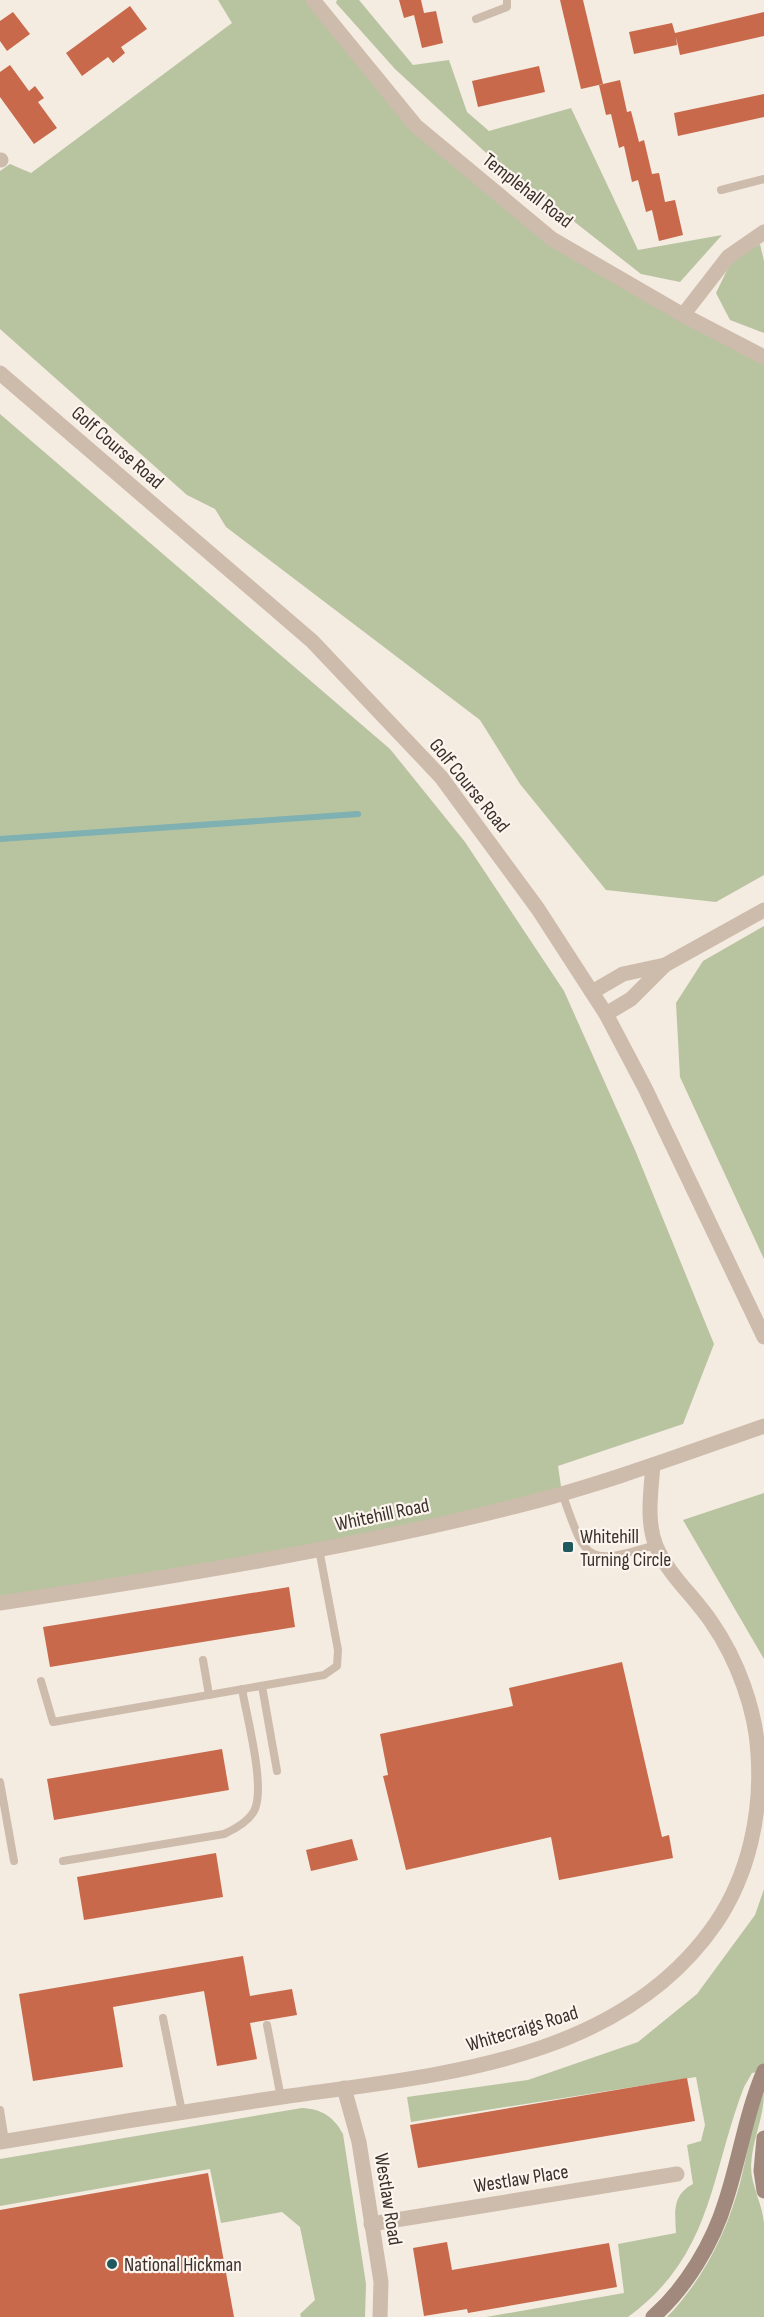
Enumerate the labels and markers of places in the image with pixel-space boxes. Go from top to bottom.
place label: Whitehill Turning Circle [580,1525,671,1572]
marker: Whitehill Turning Circle [561,1540,575,1554]
place label: National Hickman [124,2253,242,2277]
marker: National Hickman [105,2257,119,2271]

